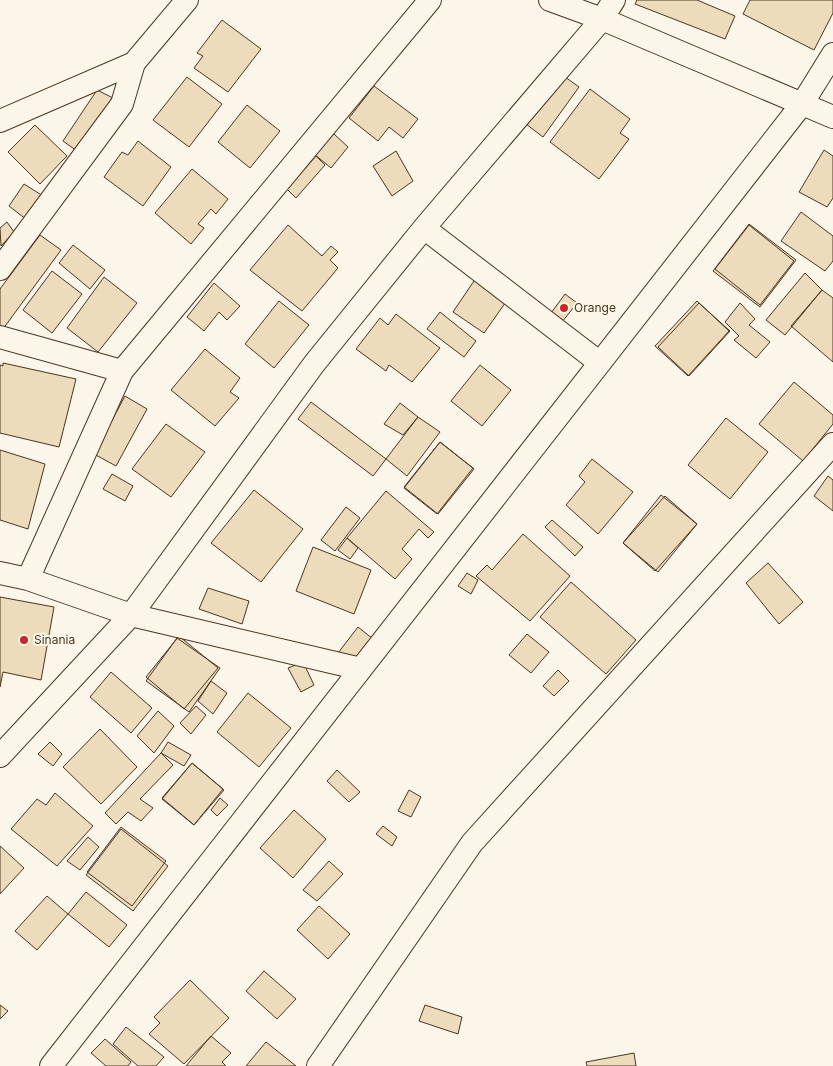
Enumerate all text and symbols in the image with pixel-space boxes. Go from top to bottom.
place label: Orange [574,300,616,315]
marker: Orange [558,302,570,314]
place label: Sinania [34,632,75,647]
marker: Sinania [18,634,30,646]

